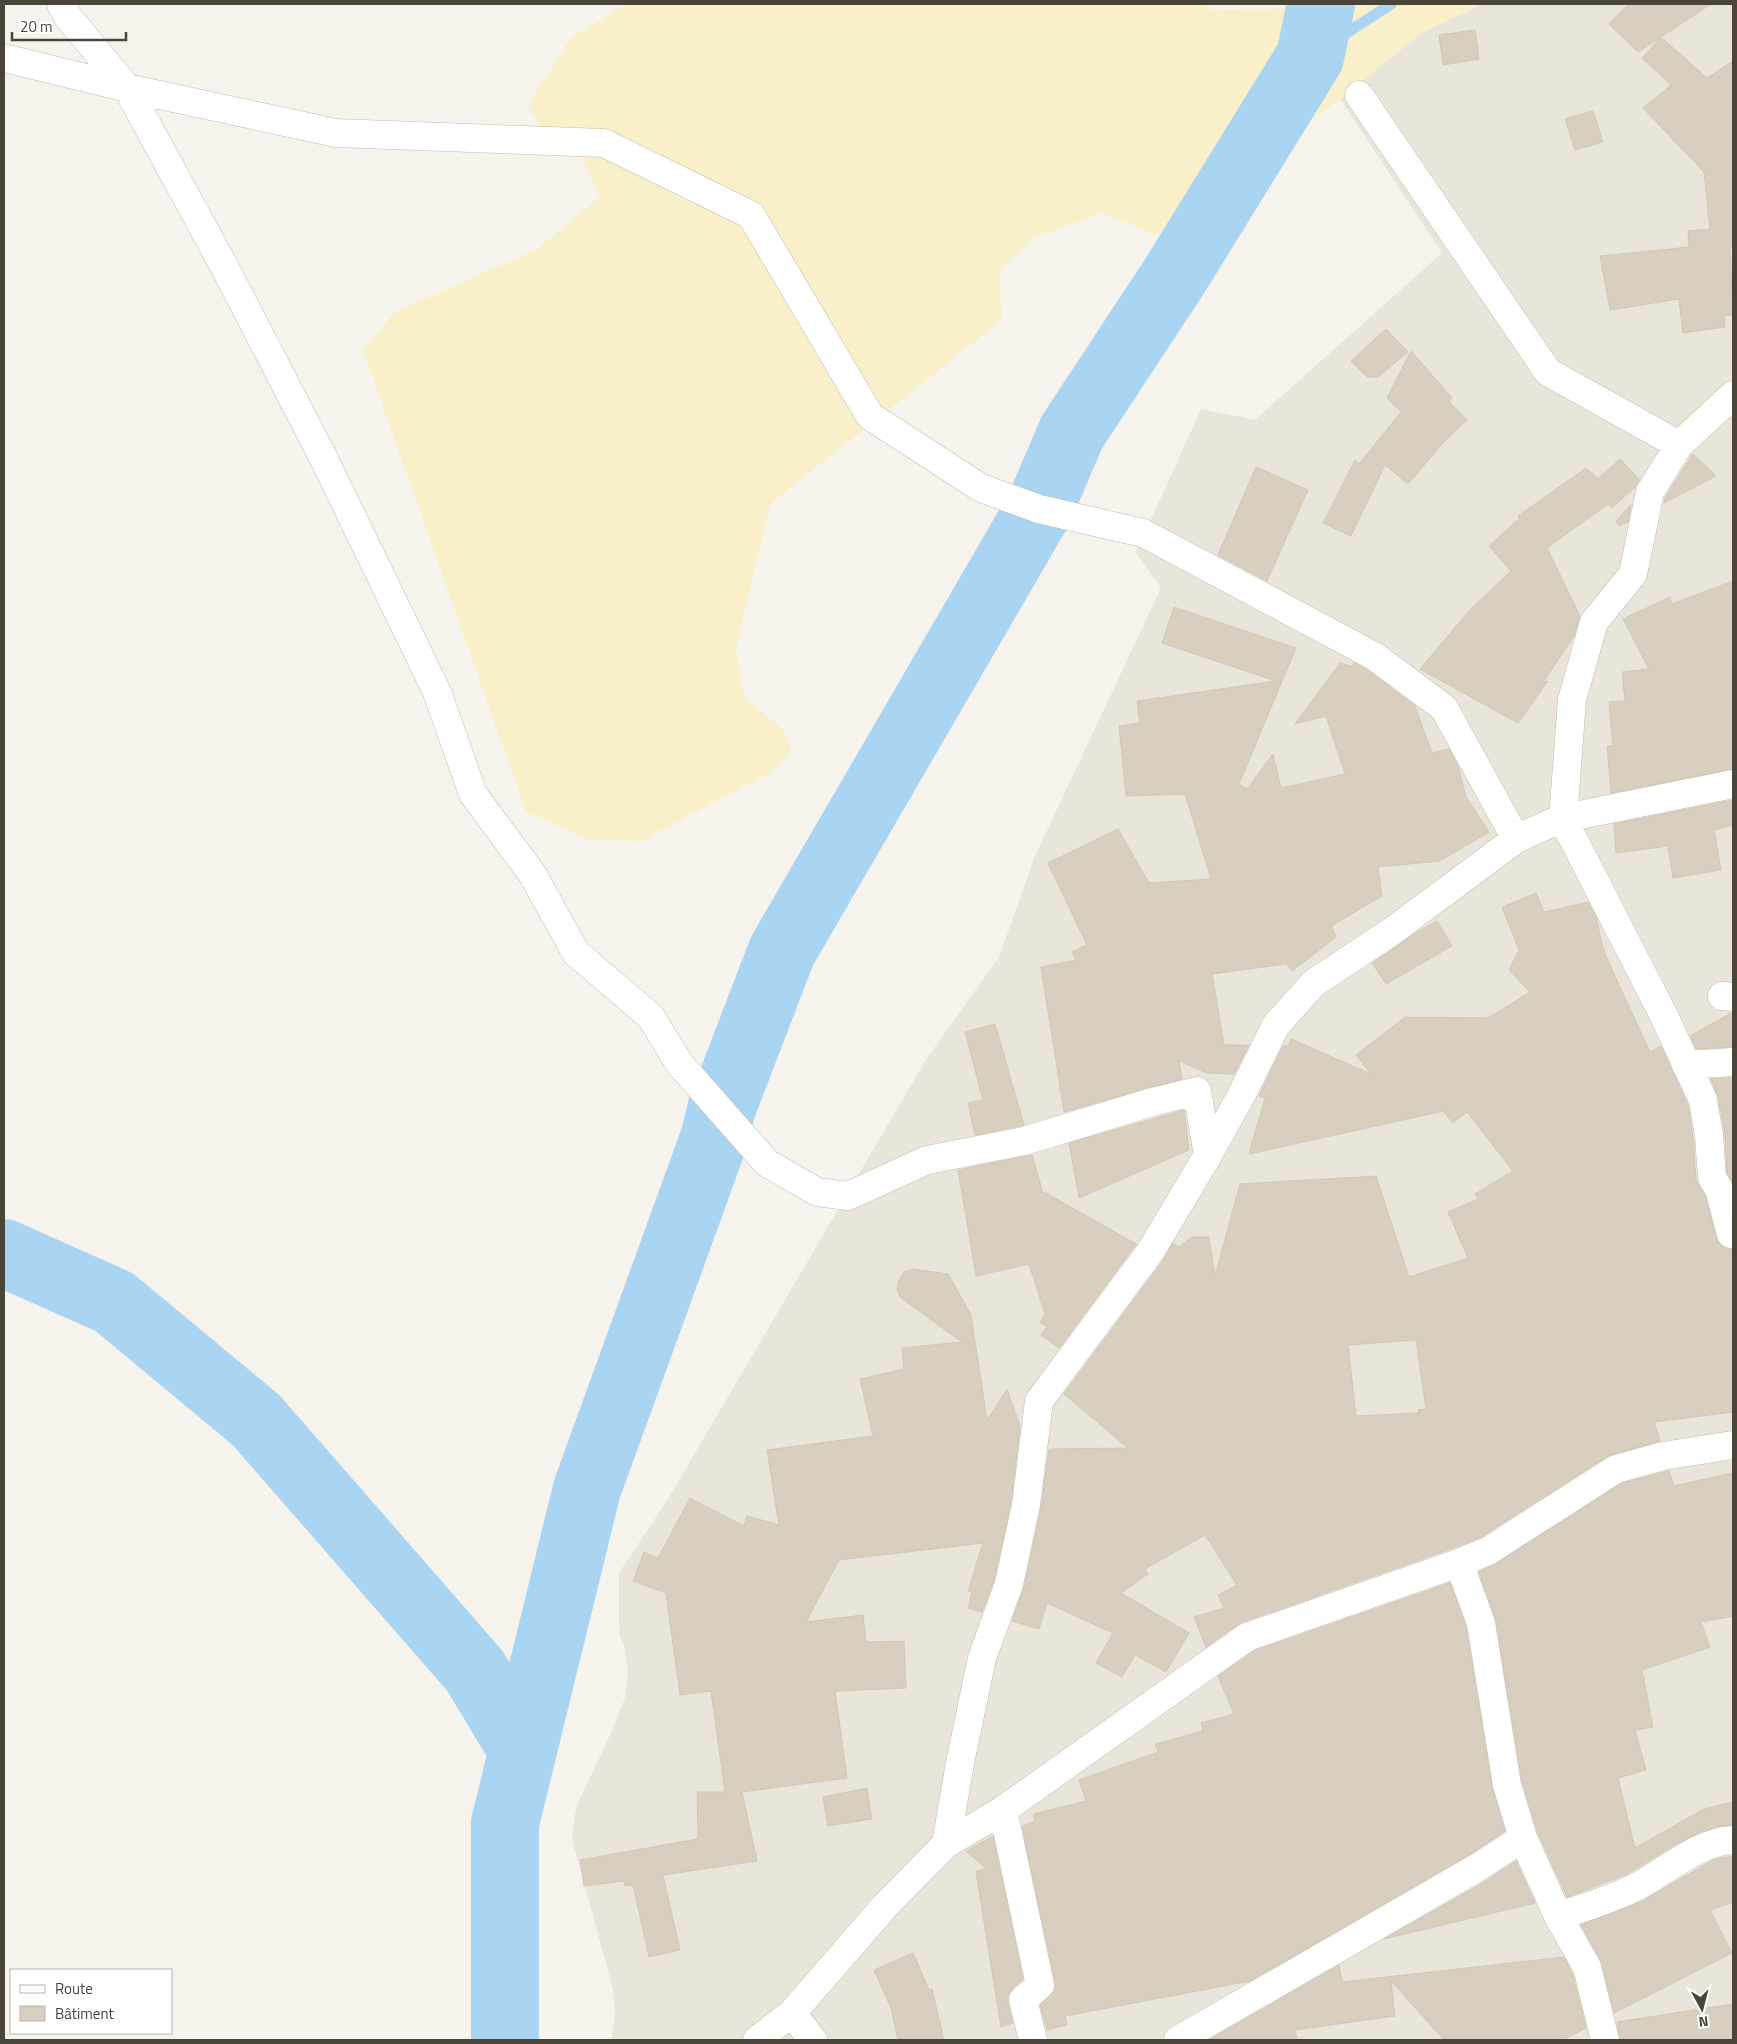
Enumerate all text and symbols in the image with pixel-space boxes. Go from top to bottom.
scale bar [12,10,126,42]
text: 20 m [20,15,53,38]
legend [10,1969,172,2034]
text: Route [55,1977,93,2000]
north arrow [1677,1984,1727,2034]
text: Bâtiment [55,2002,114,2025]
text: N [1698,2011,1710,2033]

